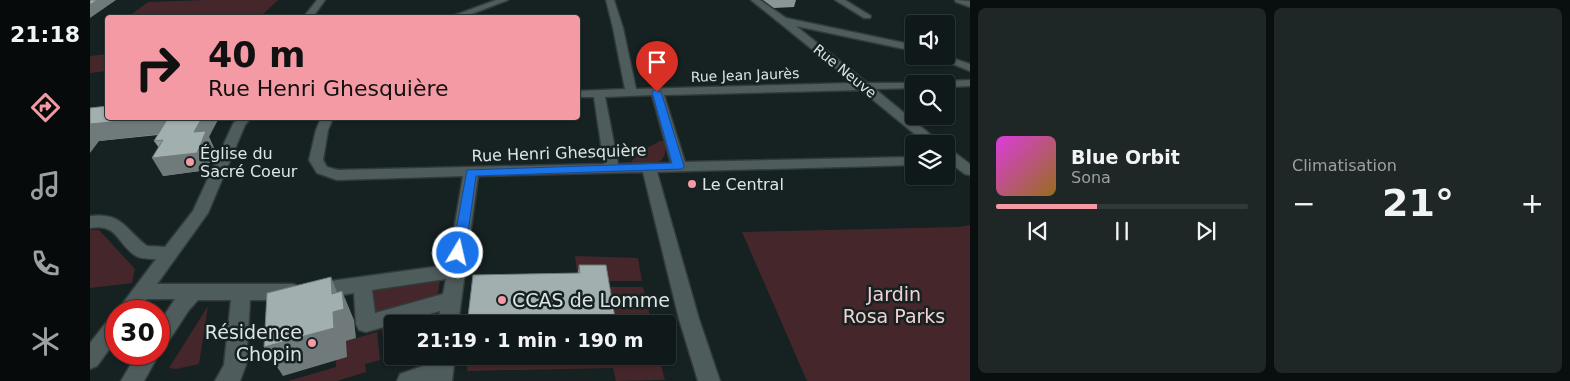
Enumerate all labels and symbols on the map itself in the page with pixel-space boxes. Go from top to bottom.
pin [636,41,678,92]
street label: Rue Neuve [810,41,880,101]
street label: Rue Jean Jaurès [690,65,800,85]
street label: Rue Henri Ghesquière [471,140,647,166]
place label: Église du Sacré Coeur [200,144,298,181]
marker: Église du Sacré Coeur [184,156,196,168]
place label: Le Central [702,175,784,194]
marker: Le Central [686,178,698,190]
position arrow [431,226,483,278]
park label: Jardin Rosa Parks [843,283,945,327]
place label: CCAS de Lomme [512,289,670,311]
marker: CCAS de Lomme [496,294,508,306]
speed limit sign: 30 [105,300,170,365]
place label: Résidence Chopin [205,321,302,365]
marker: Résidence Chopin [306,337,318,349]

